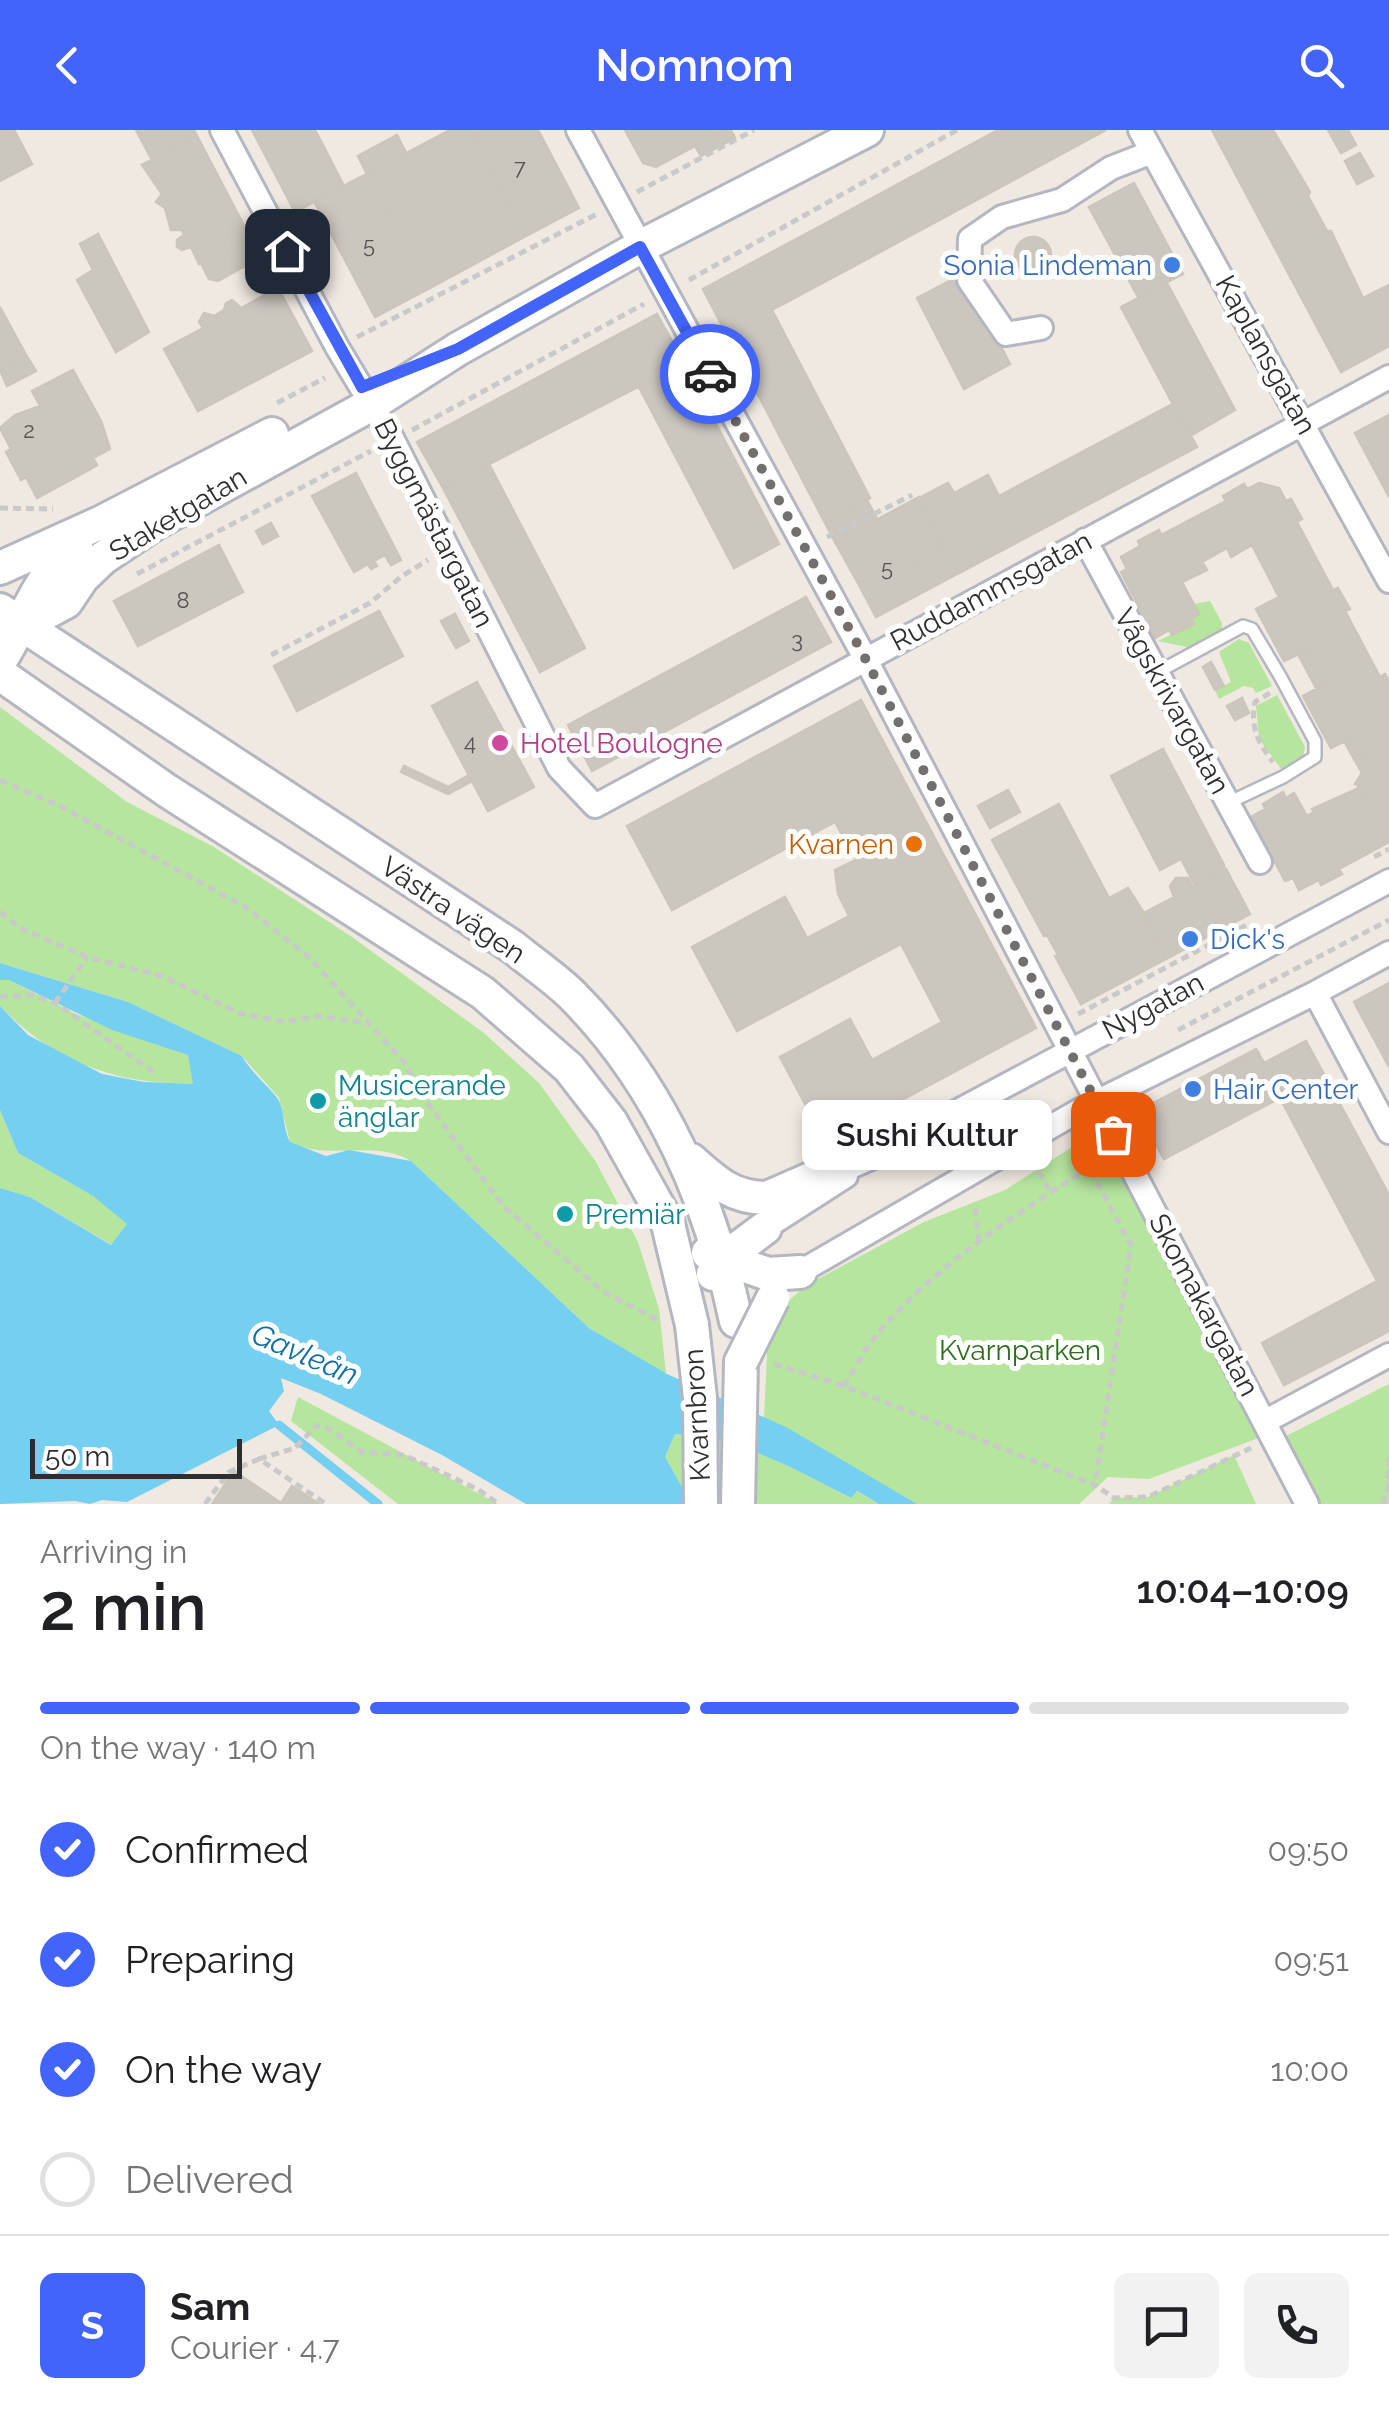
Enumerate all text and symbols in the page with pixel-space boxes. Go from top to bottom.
icon: back [40,38,95,93]
icon: search [1294,38,1349,93]
text: Nomnom [595,39,794,92]
house number: 7 [514,154,526,180]
pin [245,209,330,294]
icon: home [260,224,315,279]
house number: 5 [363,232,375,258]
place label: Sonia Lindeman [944,249,1152,282]
marker: Sonia Lindeman [1161,254,1183,276]
street label: Kaplansgatan [1209,270,1323,440]
courier [660,324,760,424]
icon: car [683,347,738,402]
street label: Byggmästargatan [367,413,501,633]
house number: 2 [23,417,35,443]
street label: Staketgatan [103,460,253,568]
street label: Ruddammsgatan [885,524,1097,658]
house number: 5 [881,555,893,581]
house number: 8 [176,587,190,613]
street label: Vågskrivargatan [1107,602,1237,800]
house number: 3 [791,627,803,653]
place label: Hotel Boulogne [520,727,723,760]
house number: 4 [464,729,476,755]
marker: Hotel Boulogne [489,732,511,754]
place label: Kvarnen [788,828,894,861]
marker: Kvarnen [903,833,925,855]
street label: Västra vägen [375,850,531,970]
place label: Dick's [1210,923,1285,956]
marker: Dick's [1179,928,1201,950]
street label: Nygatan [1097,966,1209,1046]
place label: Musicerande änglar [338,1069,506,1134]
place label: Hair Center [1213,1073,1359,1106]
marker: Hair Center [1182,1078,1204,1100]
marker: Musicerande änglar [307,1090,329,1112]
pin [1071,1092,1156,1177]
callout: Sushi Kultur [803,1099,1053,1169]
icon: bag [1086,1107,1141,1162]
text: Sushi Kultur [836,1116,1018,1153]
place label: Premiär [585,1198,685,1231]
marker: Premiär [554,1203,576,1225]
street label: Skomakargatan [1142,1208,1266,1402]
water label: Gavleån [247,1316,363,1392]
park label: Kvarnparken [939,1334,1101,1367]
street label: Kvarnbron [677,1348,717,1482]
scale bar [30,1434,242,1478]
text: 50 m [45,1440,110,1473]
text: Arriving in [40,1533,187,1570]
text: 10:04–10:09 [1137,1567,1349,1612]
text: 2 min [40,1569,207,1645]
text: On the way · 140 m [40,1729,316,1766]
icon: check [40,1822,95,1877]
text: Confirmed [125,1827,309,1872]
text: 09:50 [1268,1831,1349,1868]
icon: check [40,1932,95,1987]
text: Preparing [125,1937,295,1982]
text: 09:51 [1274,1941,1349,1978]
icon: check [40,2042,95,2097]
text: On the way [125,2047,322,2092]
text: 10:00 [1271,2051,1349,2088]
text: Delivered [125,2157,294,2202]
button: chat [1114,2273,1219,2378]
button: phone [1244,2273,1349,2378]
text: Sam [170,2284,250,2329]
text: S [81,2303,104,2348]
text: Courier · 4.7 [170,2329,340,2366]

